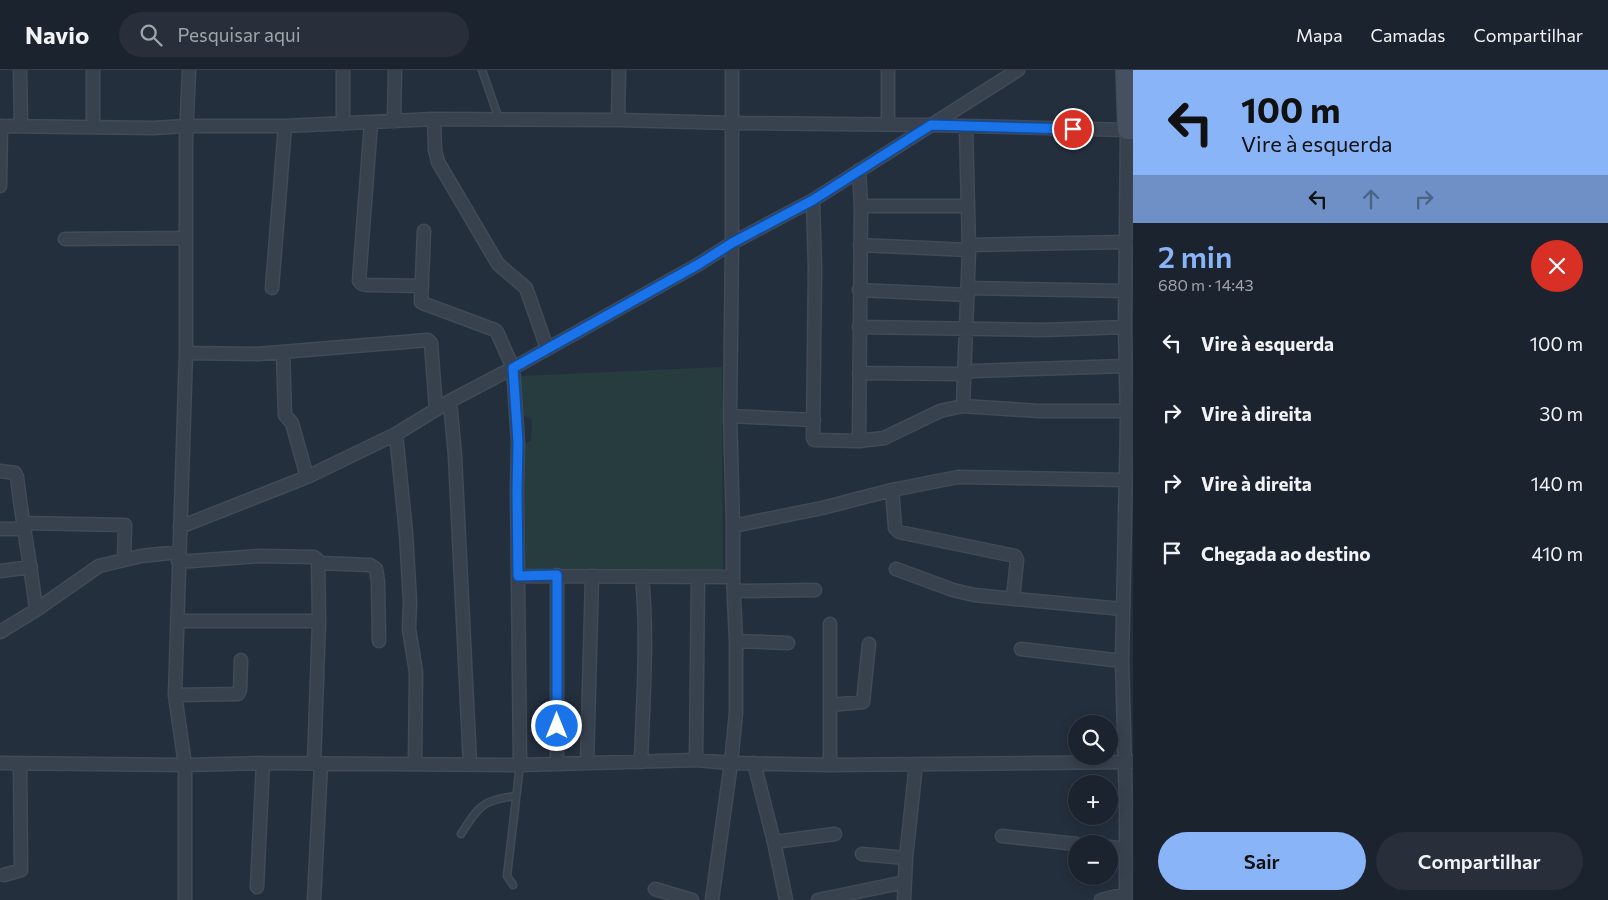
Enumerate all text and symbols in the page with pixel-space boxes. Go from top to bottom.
search box [119,12,469,57]
text: Navio [25,20,89,49]
icon: search [137,21,165,49]
text: Pesquisar aqui [177,23,301,46]
text: Mapa [1296,24,1343,46]
text: Camadas [1371,24,1445,46]
text: Compartilhar [1473,24,1583,46]
text: 100 m [1241,87,1341,130]
icon: left [1158,90,1223,155]
pin [1052,108,1094,150]
icon: arrive [1059,115,1087,143]
text: Vire à esquerda [1241,130,1393,157]
icon: left [1304,185,1332,213]
icon: ahead [1357,185,1385,213]
icon: right [1410,185,1438,213]
text: 2 min [1158,237,1232,274]
button: close [1531,240,1583,292]
text: 680 m · 14:43 [1158,275,1254,294]
icon: left [1158,329,1186,357]
text: Vire à esquerda [1201,332,1334,355]
text: 100 m [1530,332,1583,355]
icon: right [1158,399,1186,427]
text: Vire à direita [1201,402,1312,425]
text: 30 m [1540,402,1583,425]
icon: right [1158,469,1186,497]
text: Vire à direita [1201,472,1312,495]
text: 140 m [1531,472,1583,495]
icon: arrive [1158,539,1186,567]
text: Chegada ao destino [1201,542,1371,565]
text: 410 m [1531,542,1583,565]
position arrow [530,699,582,751]
map controls [1068,715,1118,885]
button: search [1068,715,1118,765]
button: + [1068,775,1118,825]
button: Sair [1158,832,1366,890]
button: Compartilhar [1376,832,1583,890]
button: − [1068,835,1118,885]

